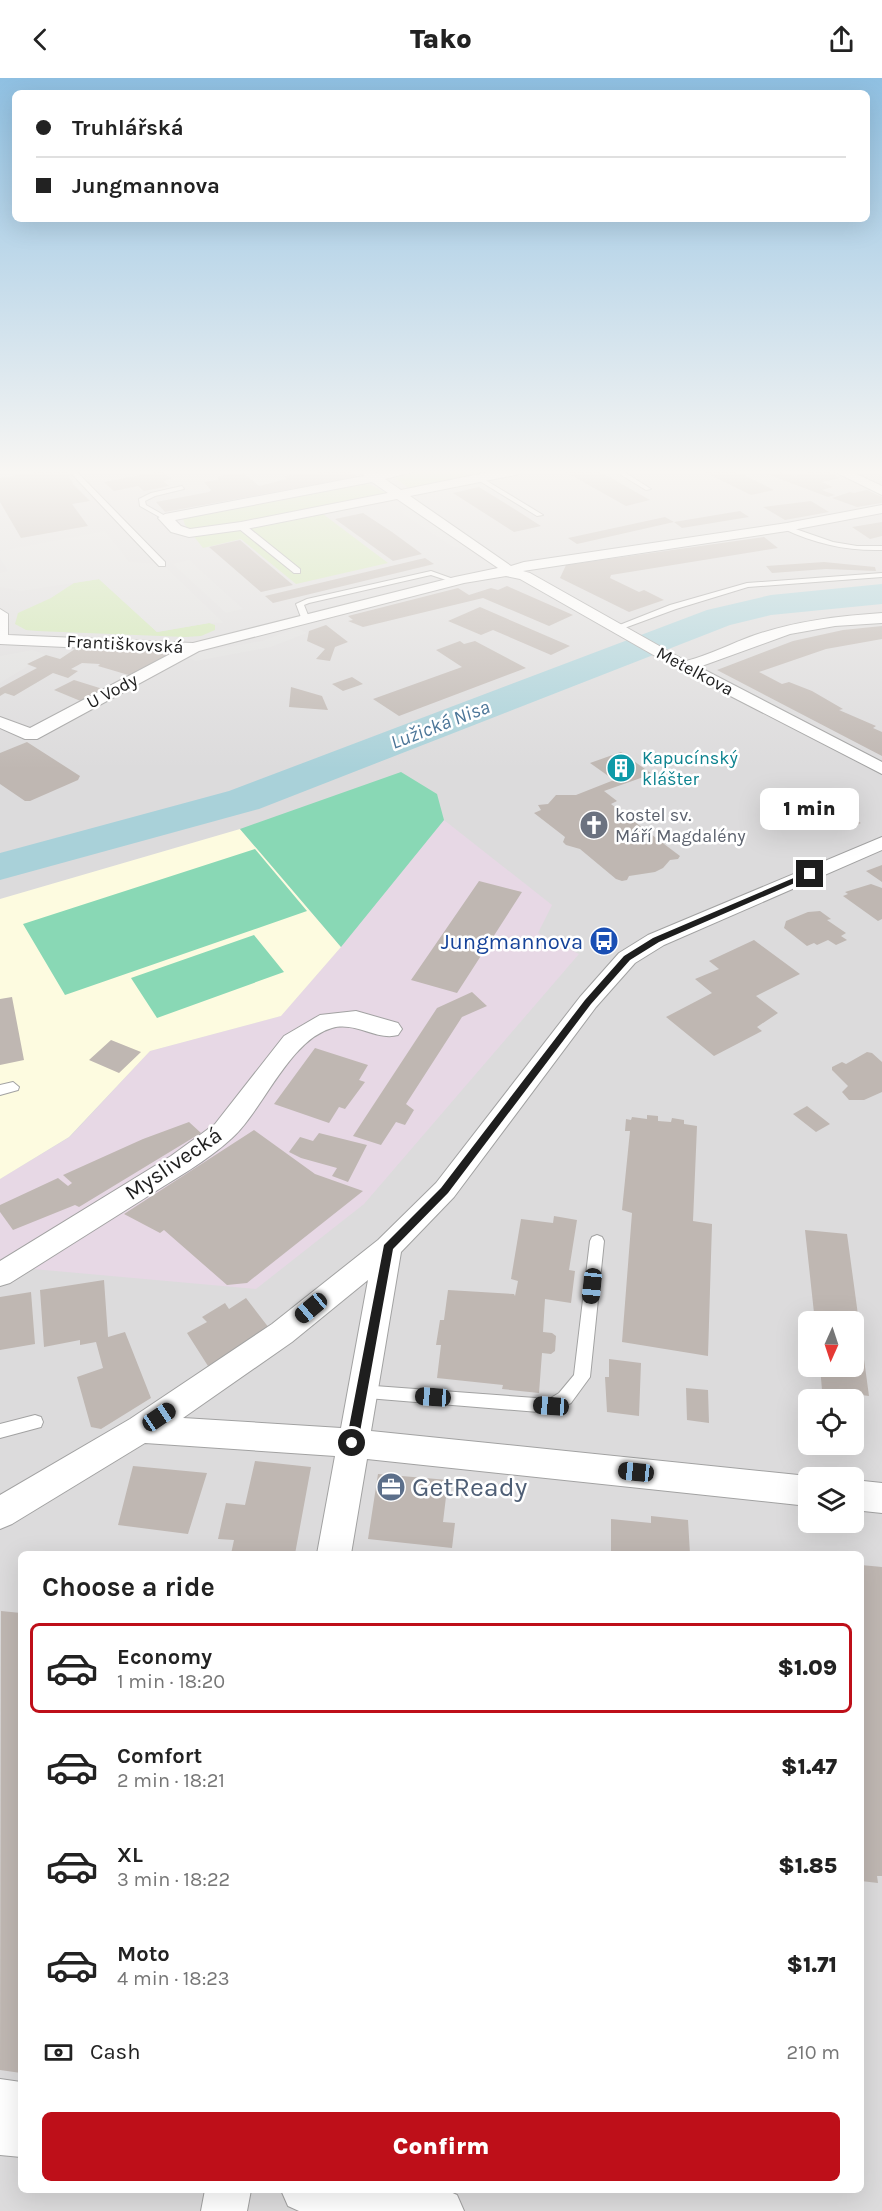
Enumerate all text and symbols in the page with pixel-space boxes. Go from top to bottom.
icon: back [24,23,57,56]
text: Tako [410,23,472,55]
icon: share [825,23,858,56]
text: Truhlářská [72,115,184,141]
text: Jungmannova [72,173,220,199]
street label: Františkovská [66,630,184,658]
street label: Metelkova [653,641,737,701]
street label: U Vody [83,668,142,713]
water label: Lužická Nisa [387,695,493,754]
place label: Kapucínský klášter [642,747,738,790]
building icon: Kapucínský klášter [605,752,637,784]
callout: 1 min [760,787,860,829]
text: 1 min [783,797,836,820]
place label: kostel sv. Máří Magdalény [615,804,746,847]
church icon: kostel sv. Máří Magdalény [578,809,610,841]
route end [796,860,823,887]
bus stop icon: Jungmannova [588,925,620,957]
place label: Jungmannova [441,929,583,955]
street label: Myslivecká [120,1122,227,1206]
car [581,1267,603,1305]
car [291,1290,331,1326]
north arrow [798,1311,864,1377]
map controls [798,1311,864,1533]
car [414,1387,452,1407]
button: locate [798,1389,864,1455]
car [532,1396,570,1416]
car [139,1399,179,1435]
route start [338,1429,365,1456]
car [617,1461,655,1483]
button: layers [798,1467,864,1533]
office icon: GetReady [375,1471,407,1503]
place label: GetReady [412,1471,528,1503]
text: Choose a ride [42,1571,215,1603]
icon: car [45,1641,99,1695]
text: Economy [117,1644,212,1670]
text: $1.09 [778,1655,837,1681]
text: 1 min · 18:20 [117,1670,225,1693]
icon: car [45,1740,99,1794]
text: Comfort [117,1743,202,1769]
text: $1.47 [781,1754,837,1780]
text: 2 min · 18:21 [117,1769,225,1792]
icon: car [45,1839,99,1893]
text: XL [117,1842,143,1868]
text: $1.85 [778,1853,837,1879]
text: 3 min · 18:22 [117,1868,230,1891]
icon: car [45,1938,99,1992]
text: Moto [117,1941,170,1967]
text: $1.71 [786,1952,837,1978]
text: 4 min · 18:23 [117,1967,230,1990]
icon: cash [42,2036,75,2069]
text: Cash [90,2039,140,2065]
text: 210 m [786,2041,840,2064]
button: Confirm [42,2112,840,2181]

